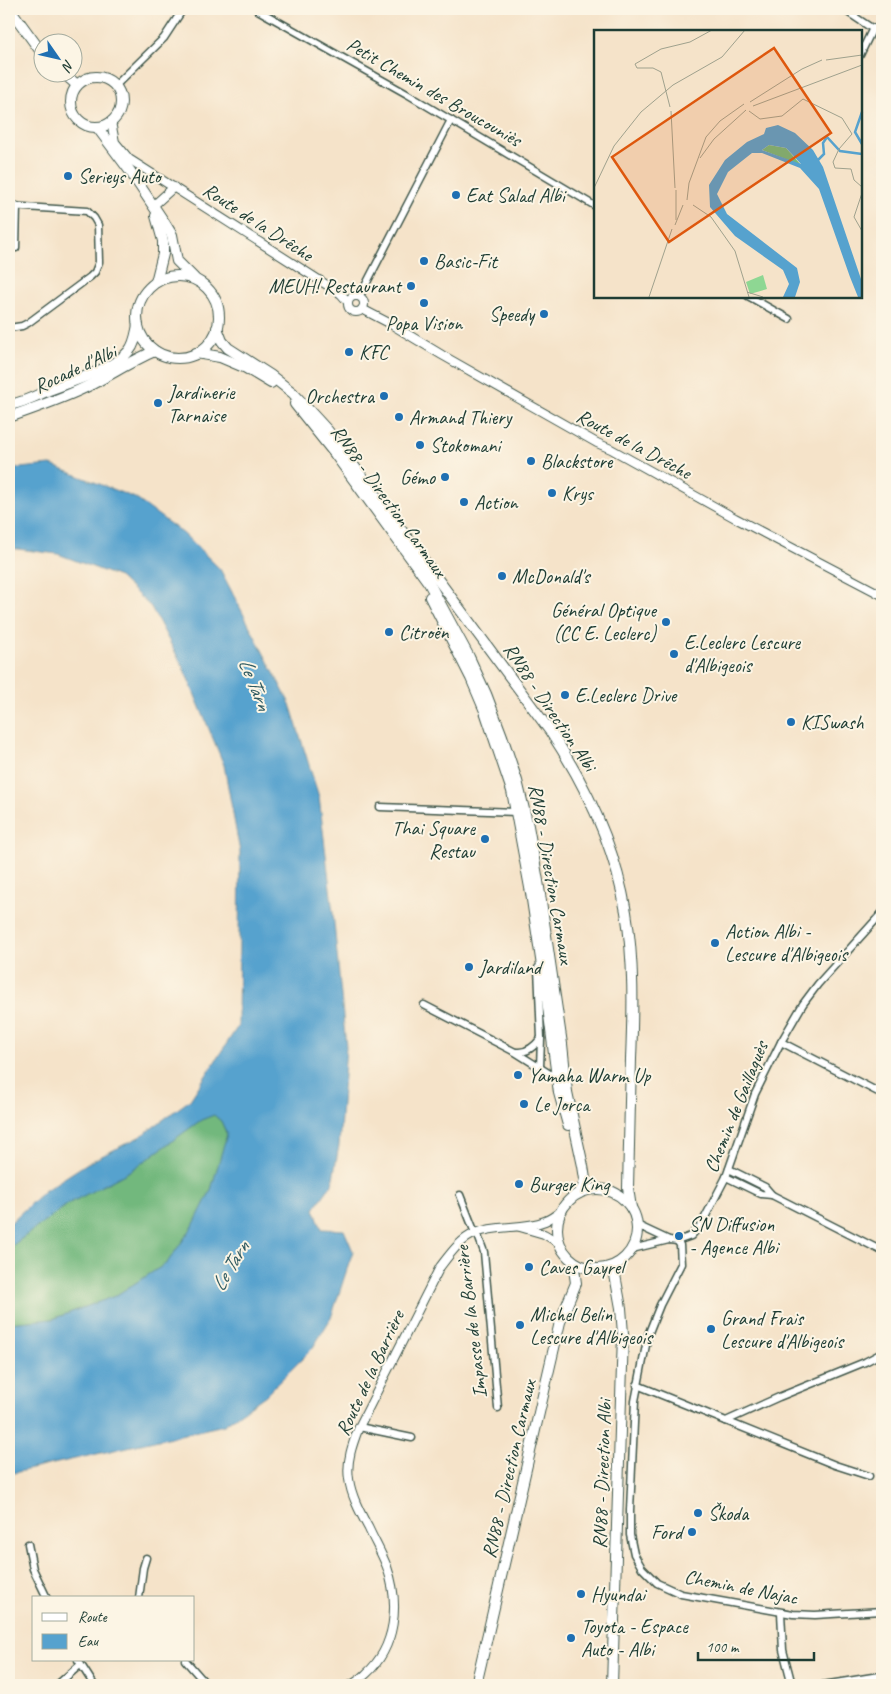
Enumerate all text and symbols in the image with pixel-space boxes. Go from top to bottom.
inset map [594,30,861,298]
north arrow [32,32,82,82]
street label: Petit Chemin des Broucouniès [342,32,528,153]
text: N [58,57,78,75]
place label: Serieys Auto [78,164,163,189]
marker: Serieys Auto [62,170,74,182]
street label: Route de la Drêche [198,177,319,268]
place label: Eat Salad Albi [466,183,567,208]
marker: Eat Salad Albi [450,189,462,201]
place label: Basic-Fit [434,249,499,274]
marker: Basic-Fit [418,255,430,267]
place label: MEUH! Restaurant [269,274,403,299]
marker: MEUH! Restaurant [405,280,417,292]
marker: Popa Vision [418,297,430,309]
place label: Speedy [489,302,536,327]
marker: Speedy [538,308,550,320]
place label: Popa Vision [386,311,463,336]
street label: Rocade d'Albi [30,338,122,399]
place label: KFC [359,340,390,365]
marker: KFC [343,346,355,358]
place label: Jardinerie Tarnaise [167,380,236,428]
place label: Orchestra [306,384,376,409]
marker: Orchestra [378,390,390,402]
marker: Jardinerie Tarnaise [152,397,164,409]
street label: Route de la Drêche [572,403,697,485]
place label: Armand Thiery [409,405,513,430]
marker: Armand Thiery [393,411,405,423]
street label: RN88 - Direction Carmaux [325,420,454,584]
place label: Stokomani [430,433,503,458]
marker: Stokomani [414,439,426,451]
place label: Blackstore [541,449,614,474]
marker: Blackstore [525,455,537,467]
place label: Gémo [400,465,436,490]
marker: Gémo [439,471,451,483]
place label: Krys [562,481,595,506]
marker: Krys [546,487,558,499]
place label: Action [474,490,519,515]
marker: Action [458,496,470,508]
place label: McDonald's [512,564,592,589]
marker: McDonald's [496,570,508,582]
place label: Général Optique (CC E. Leclerc) [551,598,657,646]
marker: Général Optique (CC E. Leclerc) [660,616,672,628]
place label: Citroën [399,620,450,645]
marker: Citroën [383,626,395,638]
place label: E.Leclerc Lescure d'Albigeois [684,630,802,678]
street label: RN88 - Direction Albi [498,638,603,778]
marker: E.Leclerc Lescure d'Albigeois [668,648,680,660]
water label: Le Tarn [233,654,278,715]
place label: E.Leclerc Drive [575,683,678,708]
marker: E.Leclerc Drive [559,689,571,701]
place label: KISwash [801,710,865,735]
marker: KISwash [785,716,797,728]
street label: RN88 - Direction Carmaux [523,782,579,968]
place label: Thai Square Restau [392,816,477,864]
marker: Thai Square Restau [479,833,491,845]
place label: Action Albi - Lescure d'Albigeois [725,919,849,967]
marker: Action Albi - Lescure d'Albigeois [709,937,721,949]
place label: Jardiland [478,955,544,980]
marker: Jardiland [463,961,475,973]
street label: Chemin de Gaillaguès [698,1036,774,1176]
place label: Yamaha Warm Up [528,1063,652,1088]
marker: Yamaha Warm Up [512,1069,524,1081]
place label: Le Jorca [534,1092,591,1117]
marker: Le Jorca [518,1098,530,1110]
place label: Burger King [529,1172,611,1197]
marker: Burger King [513,1178,525,1190]
place label: SN Diffusion - Agence Albi [689,1212,780,1260]
marker: SN Diffusion - Agence Albi [673,1230,685,1242]
water label: Le Tarn [205,1235,256,1296]
street label: Impasse de la Barrière [449,1243,493,1400]
place label: Caves Gayrel [539,1255,627,1280]
marker: Caves Gayrel [523,1261,535,1273]
place label: Michel Belin Lescure d'Albigeois [530,1302,654,1350]
street label: Route de la Barrière [330,1305,411,1440]
place label: Grand Frais Lescure d'Albigeois [721,1306,845,1354]
marker: Michel Belin Lescure d'Albigeois [514,1319,526,1331]
marker: Grand Frais Lescure d'Albigeois [705,1323,717,1335]
street label: RN88 - Direction Carmaux [476,1375,542,1561]
street label: RN88 - Direction Albi [587,1397,617,1549]
place label: Škoda [708,1501,750,1526]
marker: Škoda [692,1507,704,1519]
place label: Ford [651,1520,685,1545]
marker: Ford [686,1526,698,1538]
street label: Chemin de Najac [682,1564,800,1610]
place label: Hyundai [591,1582,647,1607]
marker: Hyundai [575,1588,587,1600]
legend [32,1596,195,1662]
text: Route [78,1608,108,1627]
place label: Toyota - Espace Auto - Albi [581,1614,689,1662]
scale bar [698,1629,815,1661]
text: Eau [78,1632,99,1651]
marker: Toyota - Espace Auto - Albi [565,1632,577,1644]
text: 100 m [706,1638,740,1657]

